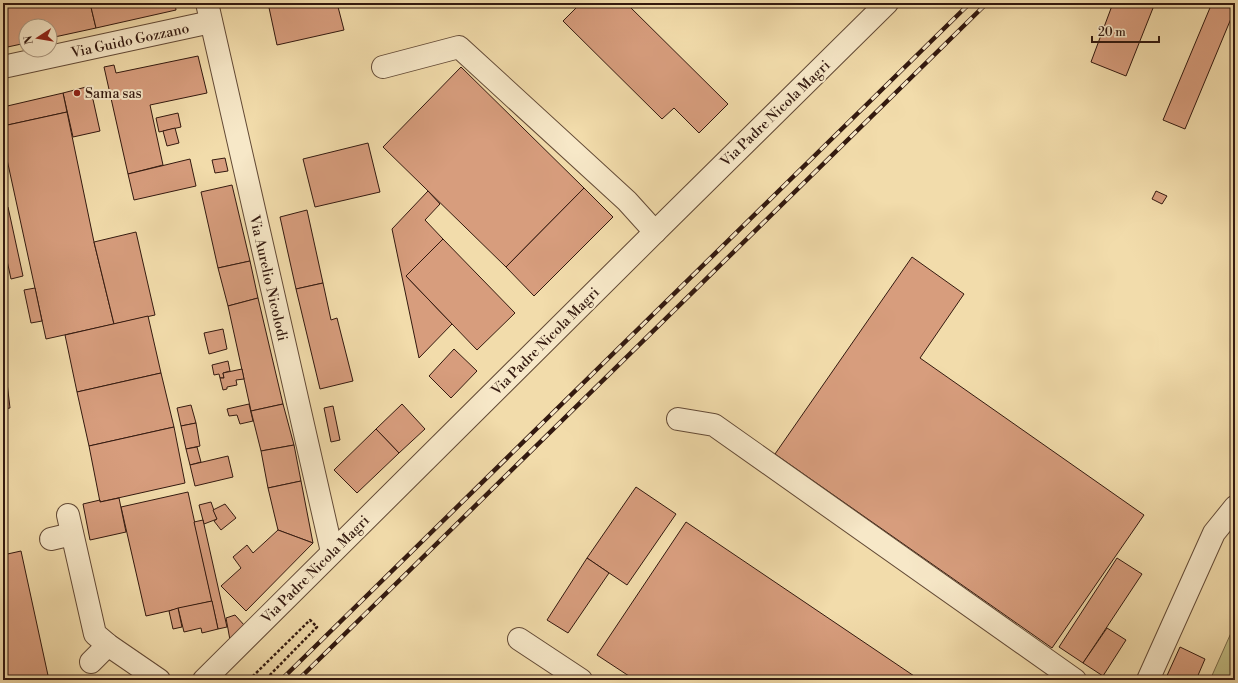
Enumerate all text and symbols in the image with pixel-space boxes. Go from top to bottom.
north arrow [18,18,58,58]
scale bar [1092,18,1159,44]
street label: Via Guido Gozzano [69,20,191,62]
text: 20 m [1098,25,1126,40]
text: N [21,34,37,46]
street label: Via Padre Nicola Magri [716,56,835,171]
place label: Sama sas [85,85,142,103]
marker: Sama sas [72,88,82,98]
street label: Via Aurelio Nicolodi [245,213,291,343]
street label: Via Padre Nicola Magri [487,284,604,400]
street label: Via Padre Nicola Magri [257,512,374,628]

